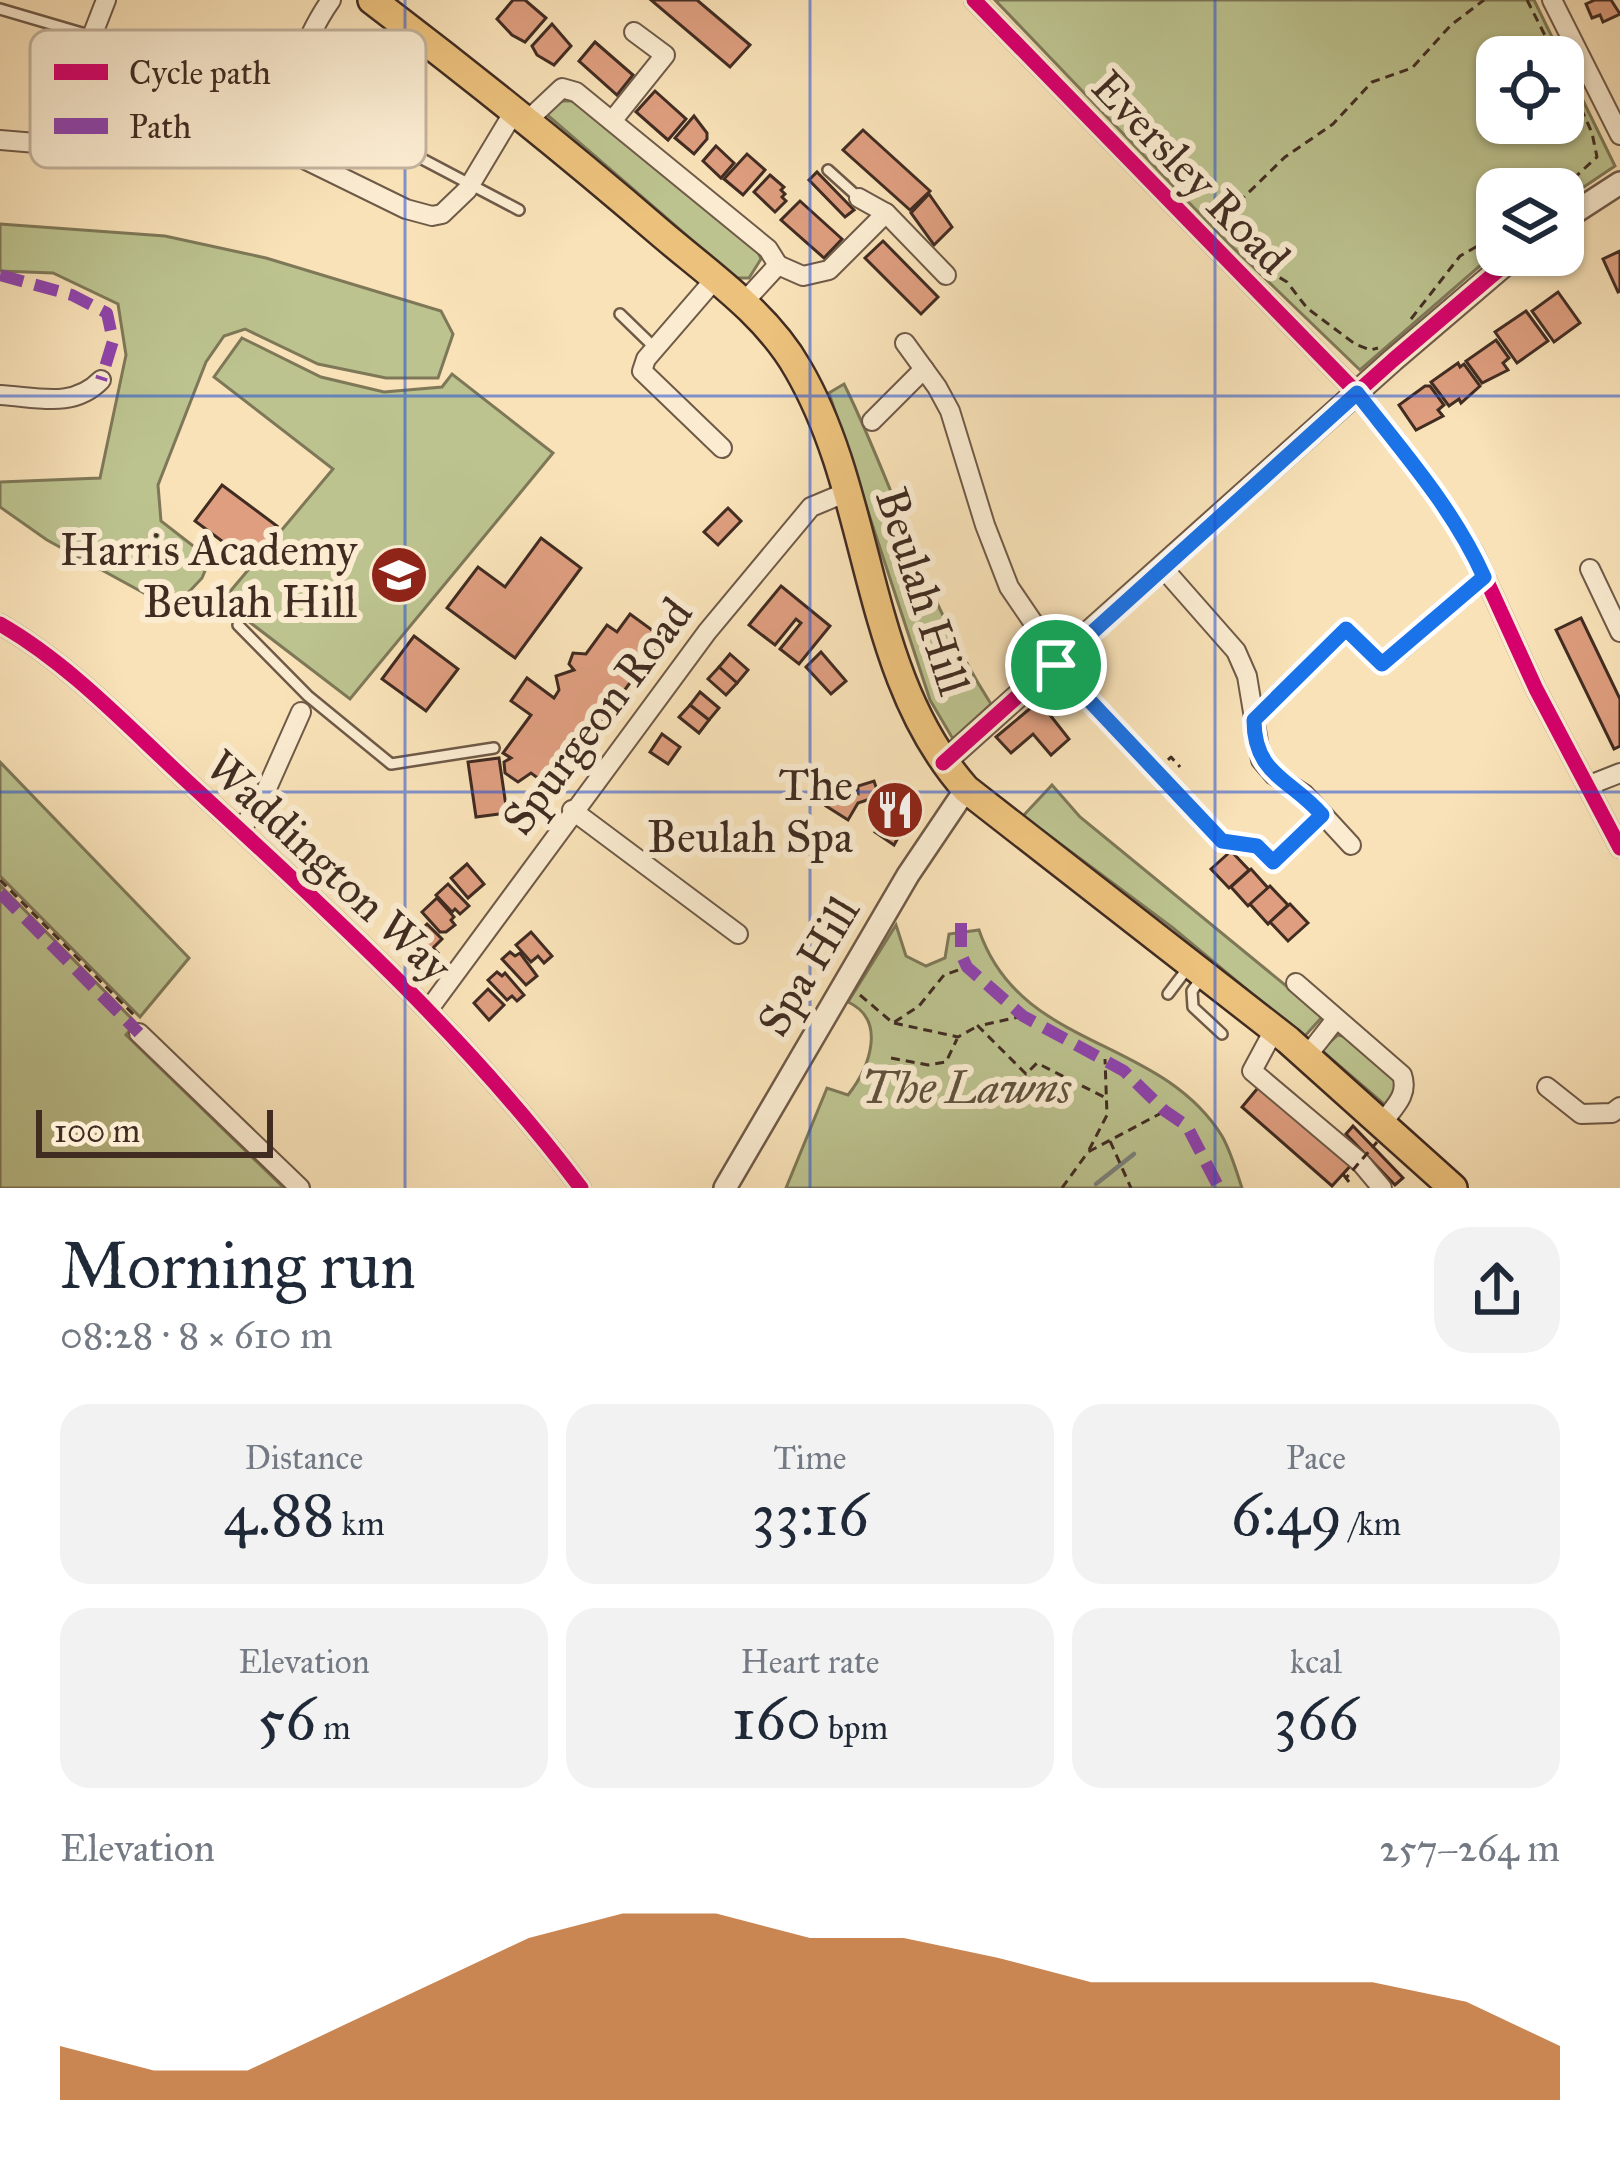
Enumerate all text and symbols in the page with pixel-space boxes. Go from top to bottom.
legend [30,30,426,168]
map controls [1476,36,1584,276]
button: locate [1476,36,1584,144]
text: Cycle path [129,53,271,93]
street label: Eversley Road [1080,59,1302,285]
text: Path [129,107,191,147]
button: layers [1476,168,1584,276]
street label: Beulah Hill [864,481,982,702]
place label: Harris Academy Beulah Hill [59,522,358,629]
school or university icon: Harris Academy Beulah Hill [368,544,430,606]
street label: Spurgeon Road [490,587,704,845]
pin [1005,614,1107,716]
icon: arrive [1023,632,1089,698]
street label: Waddington Way [195,738,464,994]
place label: The Beulah Spa [647,757,853,864]
restaurant icon: The Beulah Spa [864,779,926,841]
street label: Spa Hill [745,886,871,1046]
park label: The Lawns [861,1060,1072,1115]
scale bar [36,1104,273,1157]
text: 100 m [54,1111,140,1151]
text: Morning run [60,1225,416,1306]
button: share [1434,1227,1560,1353]
text: 08:28 · 8 × 610 m [60,1311,333,1359]
text: Distance [245,1438,363,1478]
text: Time [773,1438,847,1478]
text: Pace [1286,1438,1346,1478]
text: 4.88 [223,1478,334,1551]
text: 33:16 [751,1478,869,1551]
text: 6:49 [1231,1478,1342,1551]
text: km [334,1504,385,1544]
text: /km [1342,1504,1401,1544]
text: Elevation [238,1642,370,1682]
text: Heart rate [741,1642,879,1682]
text: kcal [1290,1642,1342,1682]
text: 56 [257,1682,316,1755]
text: 160 [732,1682,821,1755]
text: 366 [1273,1682,1359,1755]
text: m [316,1708,351,1748]
text: bpm [821,1708,888,1748]
text: Elevation [60,1824,215,1872]
text: 257–264 m [1380,1824,1560,1872]

